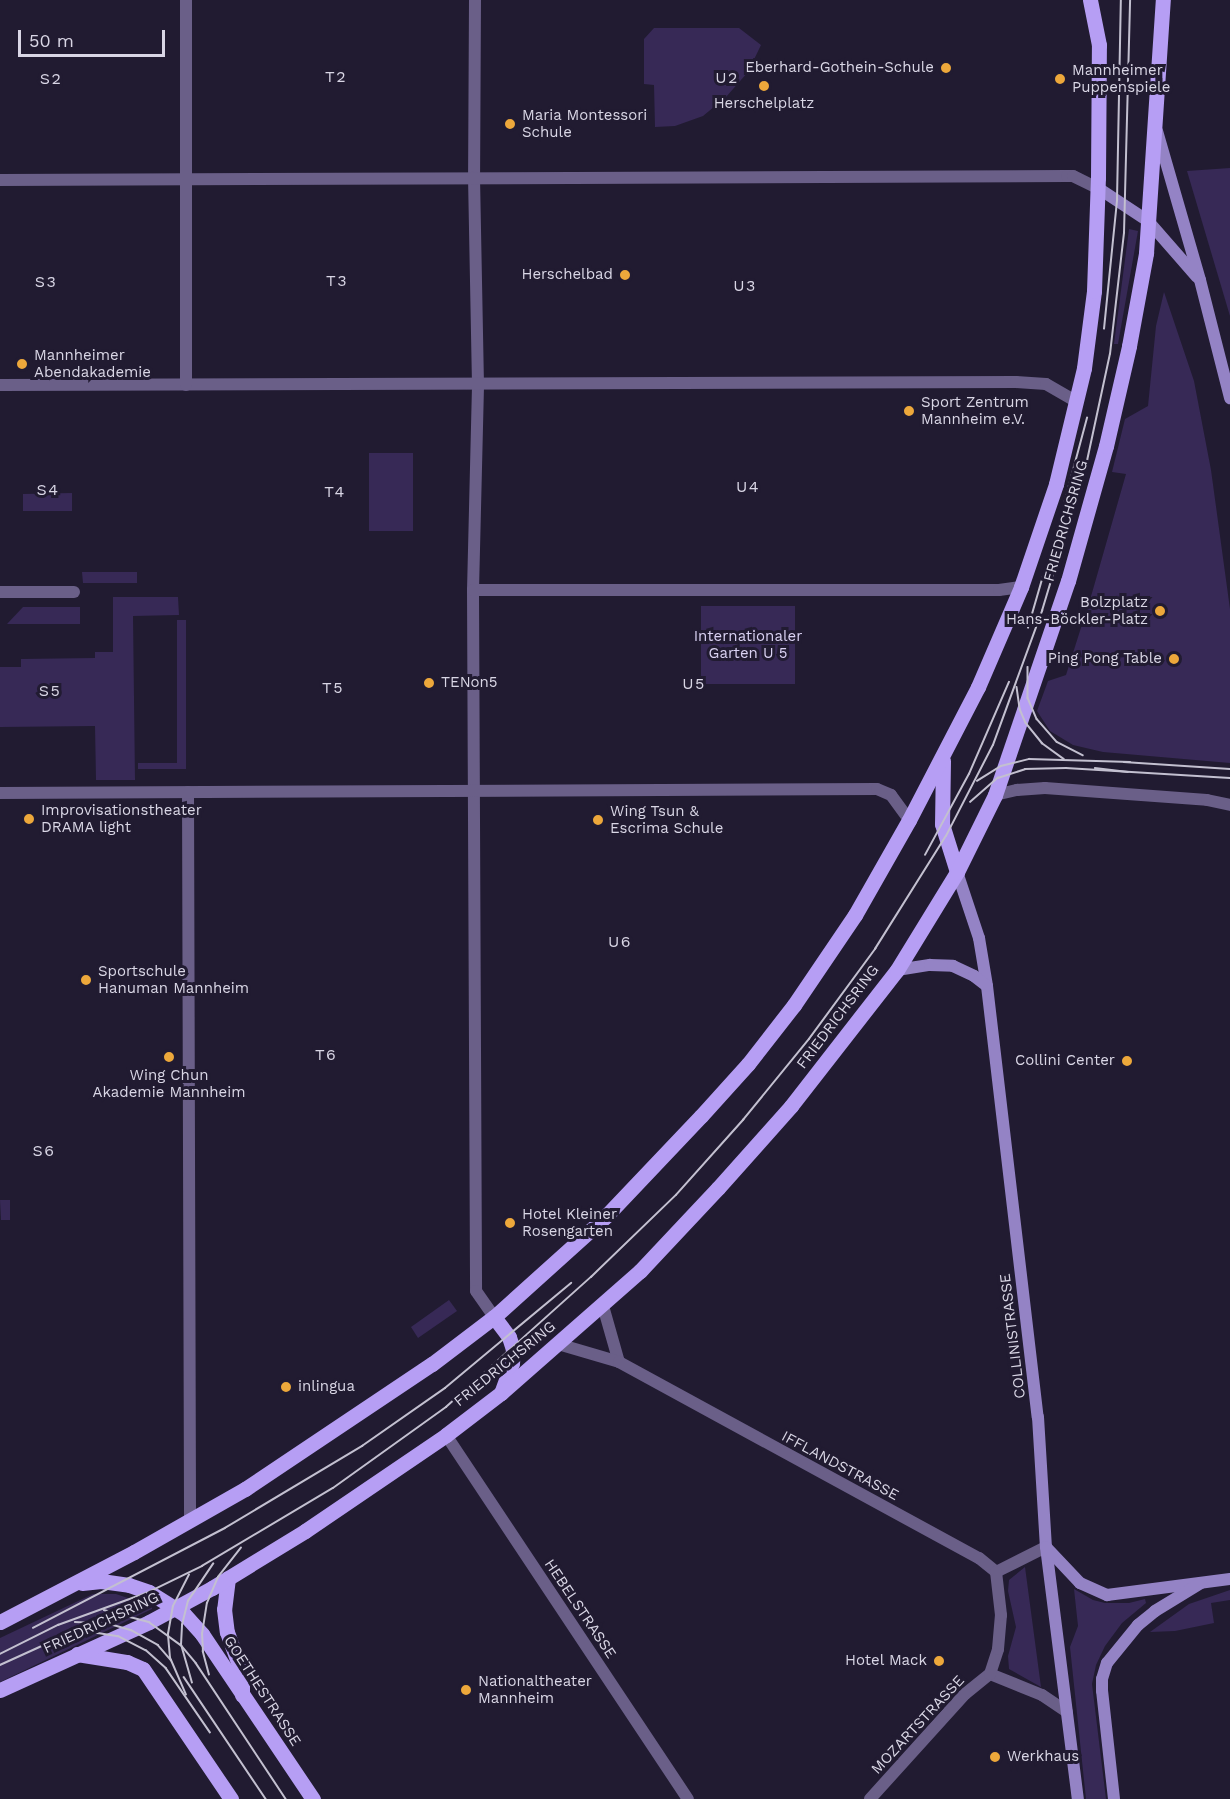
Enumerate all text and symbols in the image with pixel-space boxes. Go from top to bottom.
scale bar [21,18,168,56]
text: 50 m [29,30,74,51]
place label: Eberhard-Gothein-Schule [745,59,934,77]
marker: Eberhard-Gothein-Schule [939,61,953,75]
place label: Mannheimer Puppenspiele [1072,61,1170,96]
district label: T2 [325,67,347,87]
district label: U2 [715,68,739,88]
district label: S2 [40,69,62,89]
marker: Mannheimer Puppenspiele [1053,72,1067,86]
marker: Herschelplatz [757,79,771,93]
place label: Herschelplatz [714,95,814,113]
place label: Maria Montessori Schule [522,106,648,141]
marker: Maria Montessori Schule [503,117,517,131]
place label: Herschelbad [522,266,613,284]
marker: Herschelbad [618,268,632,282]
district label: T3 [326,271,348,291]
district label: S3 [35,272,57,292]
district label: U3 [733,276,757,296]
place label: Mannheimer Abendakademie [34,346,151,381]
marker: Mannheimer Abendakademie [15,357,29,371]
place label: Sport Zentrum Mannheim e.V. [921,393,1029,428]
marker: Sport Zentrum Mannheim e.V. [902,404,916,418]
street label: FRIEDRICHSRING [1040,458,1092,584]
district label: U4 [736,477,760,497]
district label: S4 [36,480,60,500]
district label: T4 [324,482,346,502]
place label: Bolzplatz Hans-Böckler-Platz [1006,593,1148,628]
marker: Bolzplatz Hans-Böckler-Platz [1153,604,1167,618]
park label: Internationaler Garten U 5 [694,627,802,662]
place label: Ping Pong Table [1047,650,1162,668]
marker: Ping Pong Table [1167,652,1181,666]
place label: TENon5 [441,674,498,692]
district label: U5 [682,674,706,694]
marker: TENon5 [422,676,436,690]
district label: T5 [322,678,344,698]
district label: S5 [39,681,61,701]
place label: Improvisationstheater DRAMA light [41,801,202,836]
place label: Wing Tsun & Escrima Schule [610,802,724,837]
marker: Improvisationstheater DRAMA light [22,812,36,826]
marker: Wing Tsun & Escrima Schule [591,813,605,827]
district label: U6 [608,932,632,952]
street label: FRIEDRICHSRING [793,961,883,1073]
place label: Sportschule Hanuman Mannheim [98,962,249,997]
marker: Sportschule Hanuman Mannheim [79,973,93,987]
district label: T6 [315,1045,337,1065]
marker: Wing Chun Akademie Mannheim [162,1050,176,1064]
place label: Collini Center [1015,1052,1115,1070]
marker: Collini Center [1120,1054,1134,1068]
place label: Wing Chun Akademie Mannheim [93,1066,245,1101]
district label: S6 [33,1141,55,1161]
place label: Hotel Kleiner Rosengarten [522,1205,618,1240]
marker: Hotel Kleiner Rosengarten [503,1216,517,1230]
street label: COLLINISTRASSE [996,1272,1030,1400]
street label: FRIEDRICHSRING [451,1317,559,1411]
place label: inlingua [298,1378,355,1396]
marker: inlingua [279,1380,293,1394]
street label: IFFLANDSTRASSE [778,1427,902,1505]
street label: HEBELSTRASSE [540,1556,620,1662]
street label: FRIEDRICHSRING [40,1588,162,1658]
street label: GOETHESTRASSE [220,1632,304,1750]
place label: Hotel Mack [844,1652,927,1670]
marker: Hotel Mack [932,1654,946,1668]
place label: Nationaltheater Mannheim [478,1672,592,1707]
street label: MOZARTSTRASSE [868,1672,968,1778]
marker: Nationaltheater Mannheim [459,1683,473,1697]
place label: Werkhaus [1007,1748,1079,1766]
marker: Werkhaus [988,1750,1002,1764]

